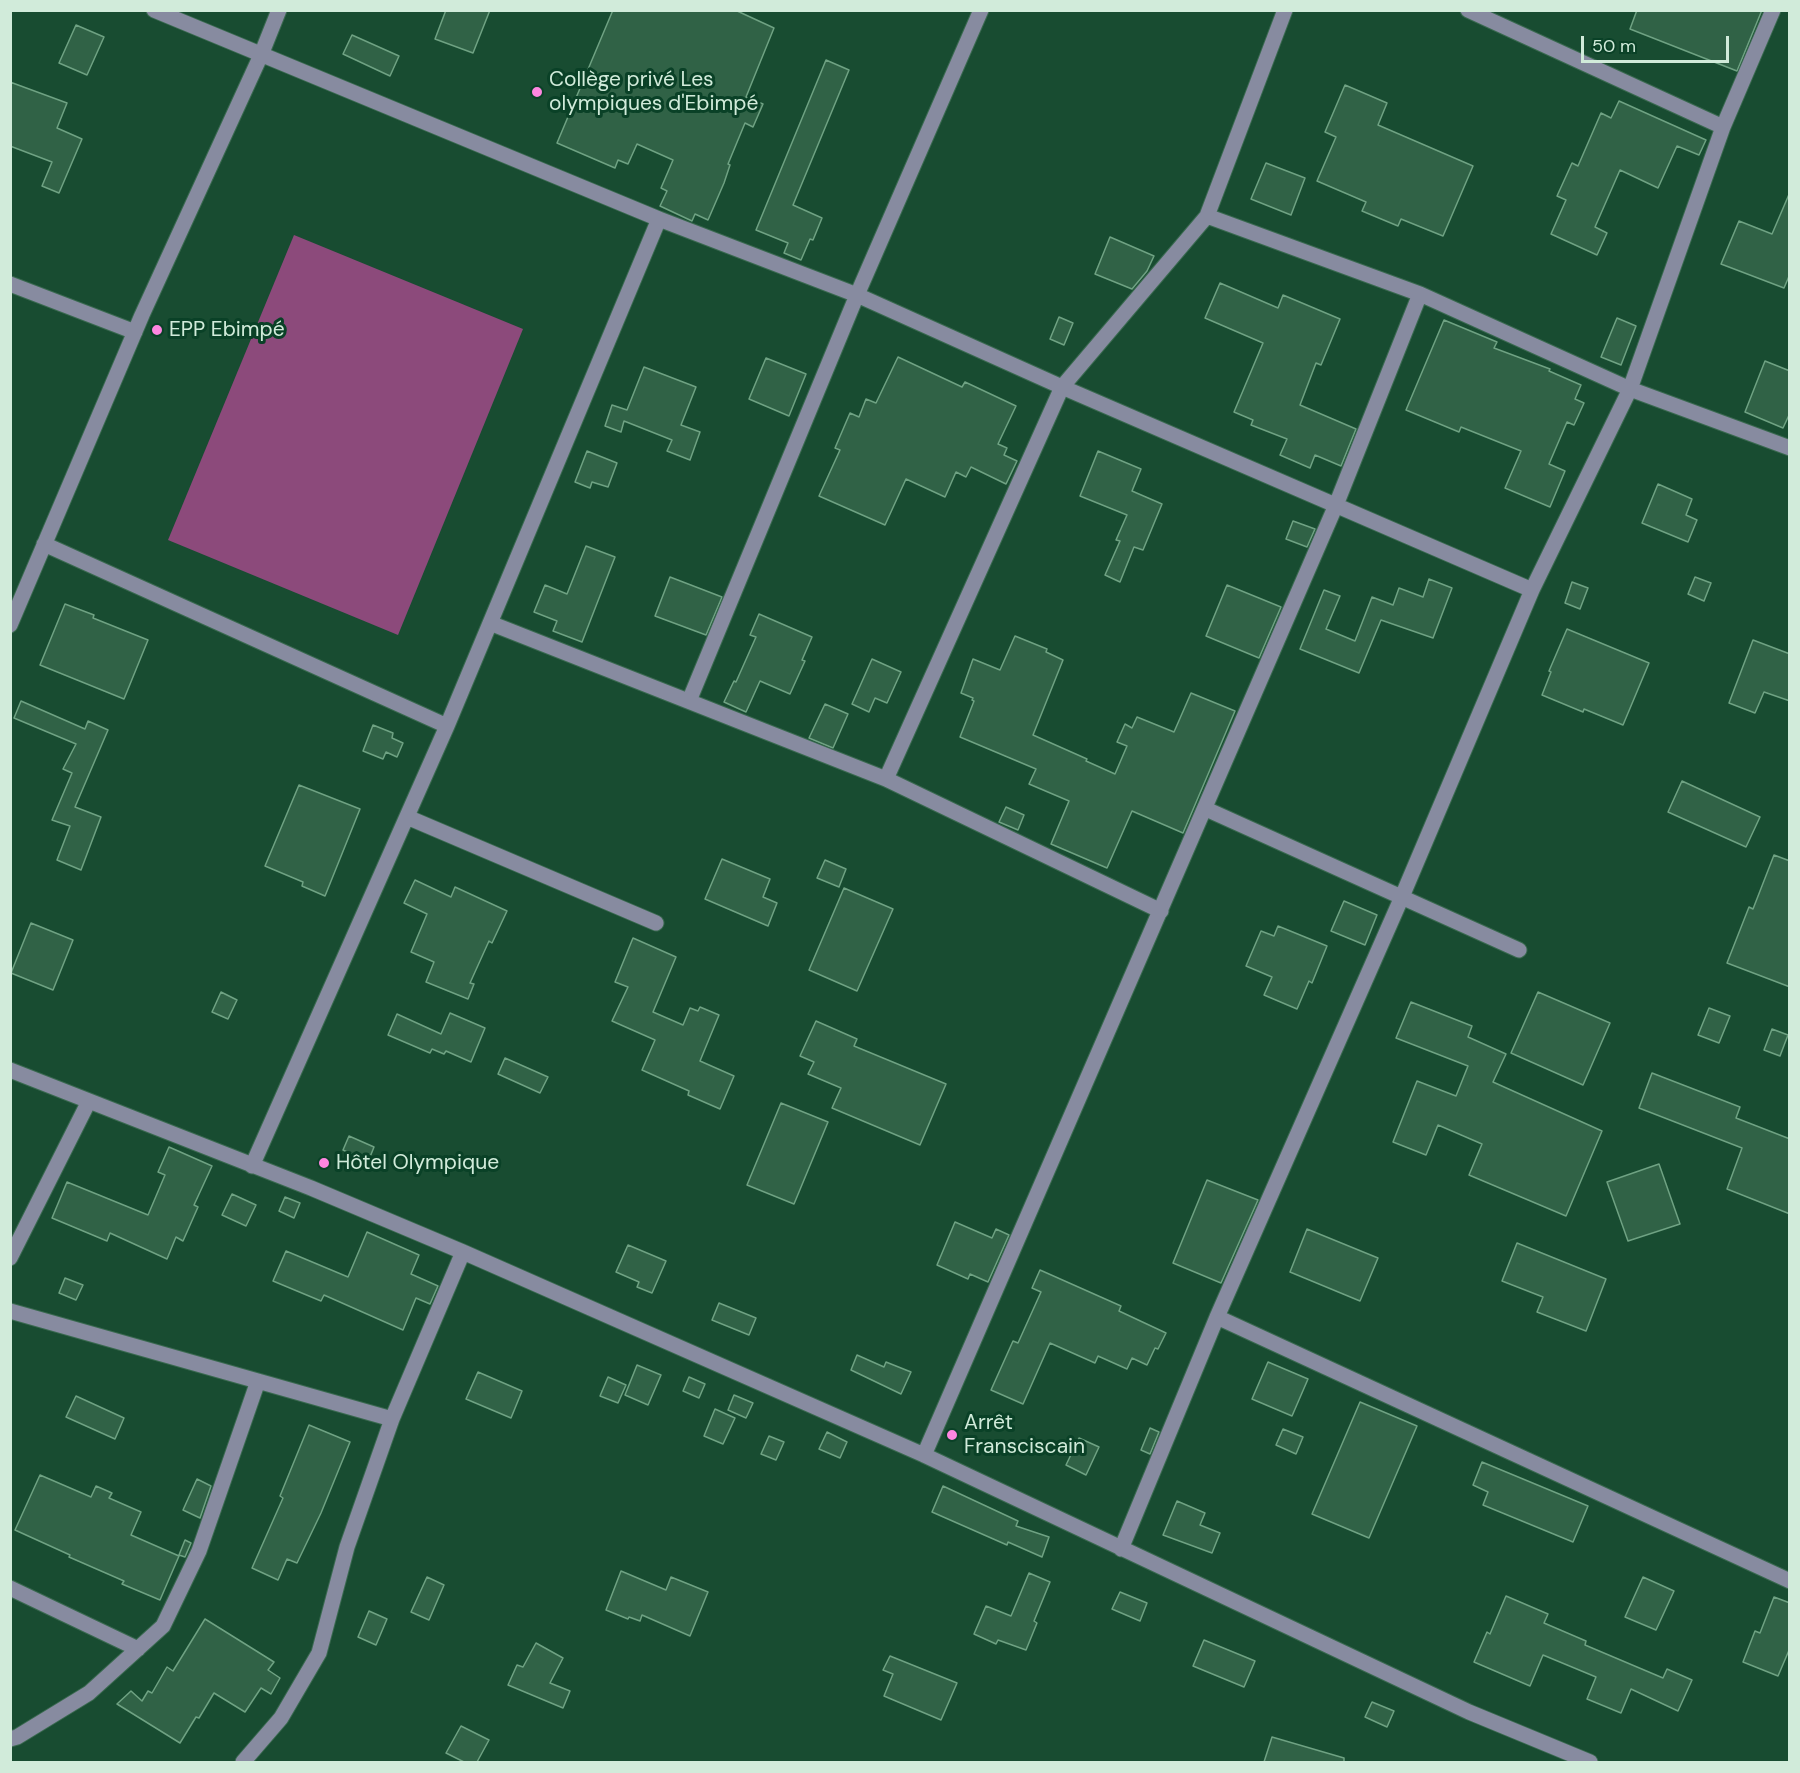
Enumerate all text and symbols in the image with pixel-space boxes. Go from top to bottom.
scale bar [1584,24,1732,62]
text: 50 m [1592,34,1636,58]
place label: Collège privé Les olympiques d'Ebimpé [549,67,758,117]
marker: Collège privé Les olympiques d'Ebimpé [530,85,544,99]
place label: EPP Ebimpé [169,317,285,343]
marker: EPP Ebimpé [150,323,164,337]
place label: Hôtel Olympique [336,1150,499,1176]
marker: Hôtel Olympique [317,1156,331,1170]
place label: Arrêt Fransciscain [964,1410,1085,1460]
marker: Arrêt Fransciscain [945,1428,959,1442]

